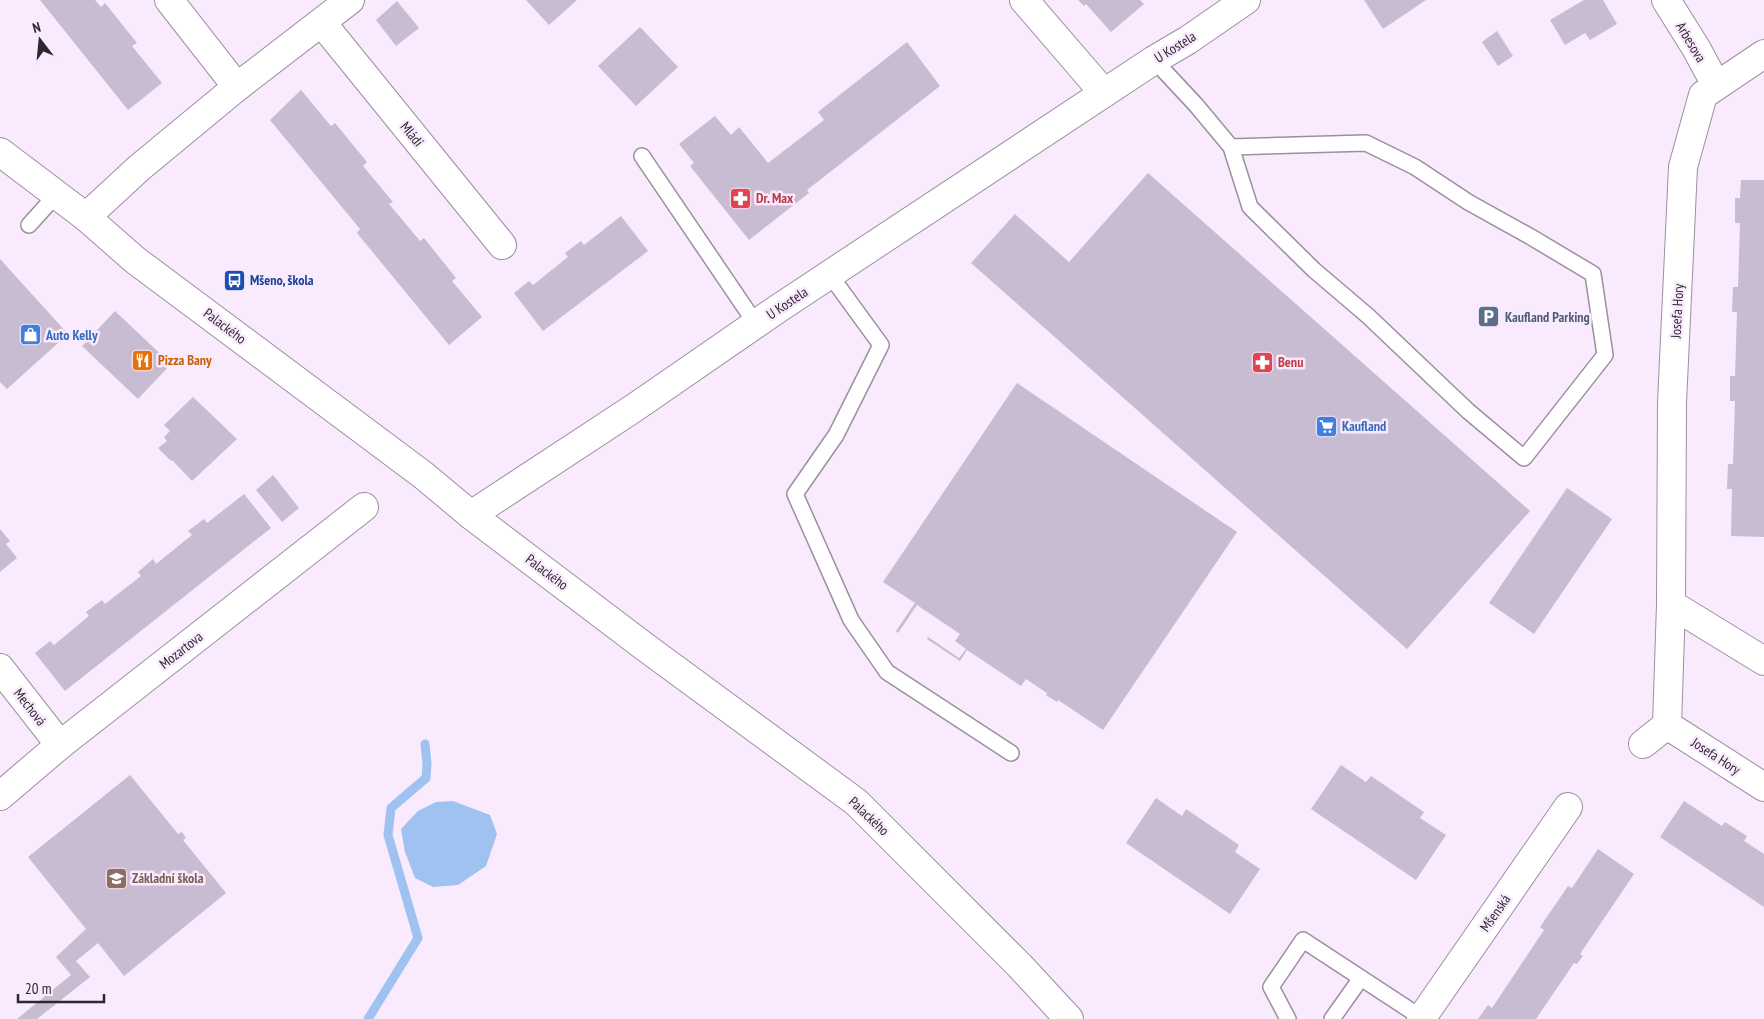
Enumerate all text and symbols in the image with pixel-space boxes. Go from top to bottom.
north arrow [15,15,65,65]
text: N [30,18,43,37]
street label: Arbesova [1672,19,1710,65]
street label: U Kostela [1151,27,1199,67]
street label: Mládí [397,118,427,150]
pharmacy icon: Dr. Max [728,186,752,210]
place label: Dr. Max [756,189,794,207]
bus stop icon: Mšeno, škola [222,268,246,292]
place label: Mšeno, škola [250,271,314,289]
street label: Josefa Hory [1667,282,1687,340]
street label: U Kostela [763,283,811,323]
street label: Palackého [200,304,250,348]
parking icon: Kaufland Parking [1477,305,1501,329]
place label: Kaufland Parking [1505,308,1590,326]
shop icon: Auto Kelly [18,323,42,347]
place label: Auto Kelly [45,326,98,344]
restaurant icon: Pizza Bany [130,348,154,372]
pharmacy icon: Benu [1250,350,1274,374]
place label: Pizza Bany [158,351,212,369]
place label: Benu [1278,353,1303,371]
supermarket icon: Kaufland [1314,414,1338,438]
place label: Kaufland [1342,417,1386,435]
street label: Palackého [522,550,572,594]
street label: Mozartova [156,627,206,673]
street label: Mechová [10,685,50,729]
street label: Josefa Hory [1687,733,1744,779]
street label: Palackého [845,793,893,839]
school or university icon: Základní škola [104,866,128,890]
place label: Základní škola [132,869,204,887]
street label: Mšenská [1476,891,1514,935]
scale bar [18,972,104,1004]
text: 20 m [25,979,51,998]

